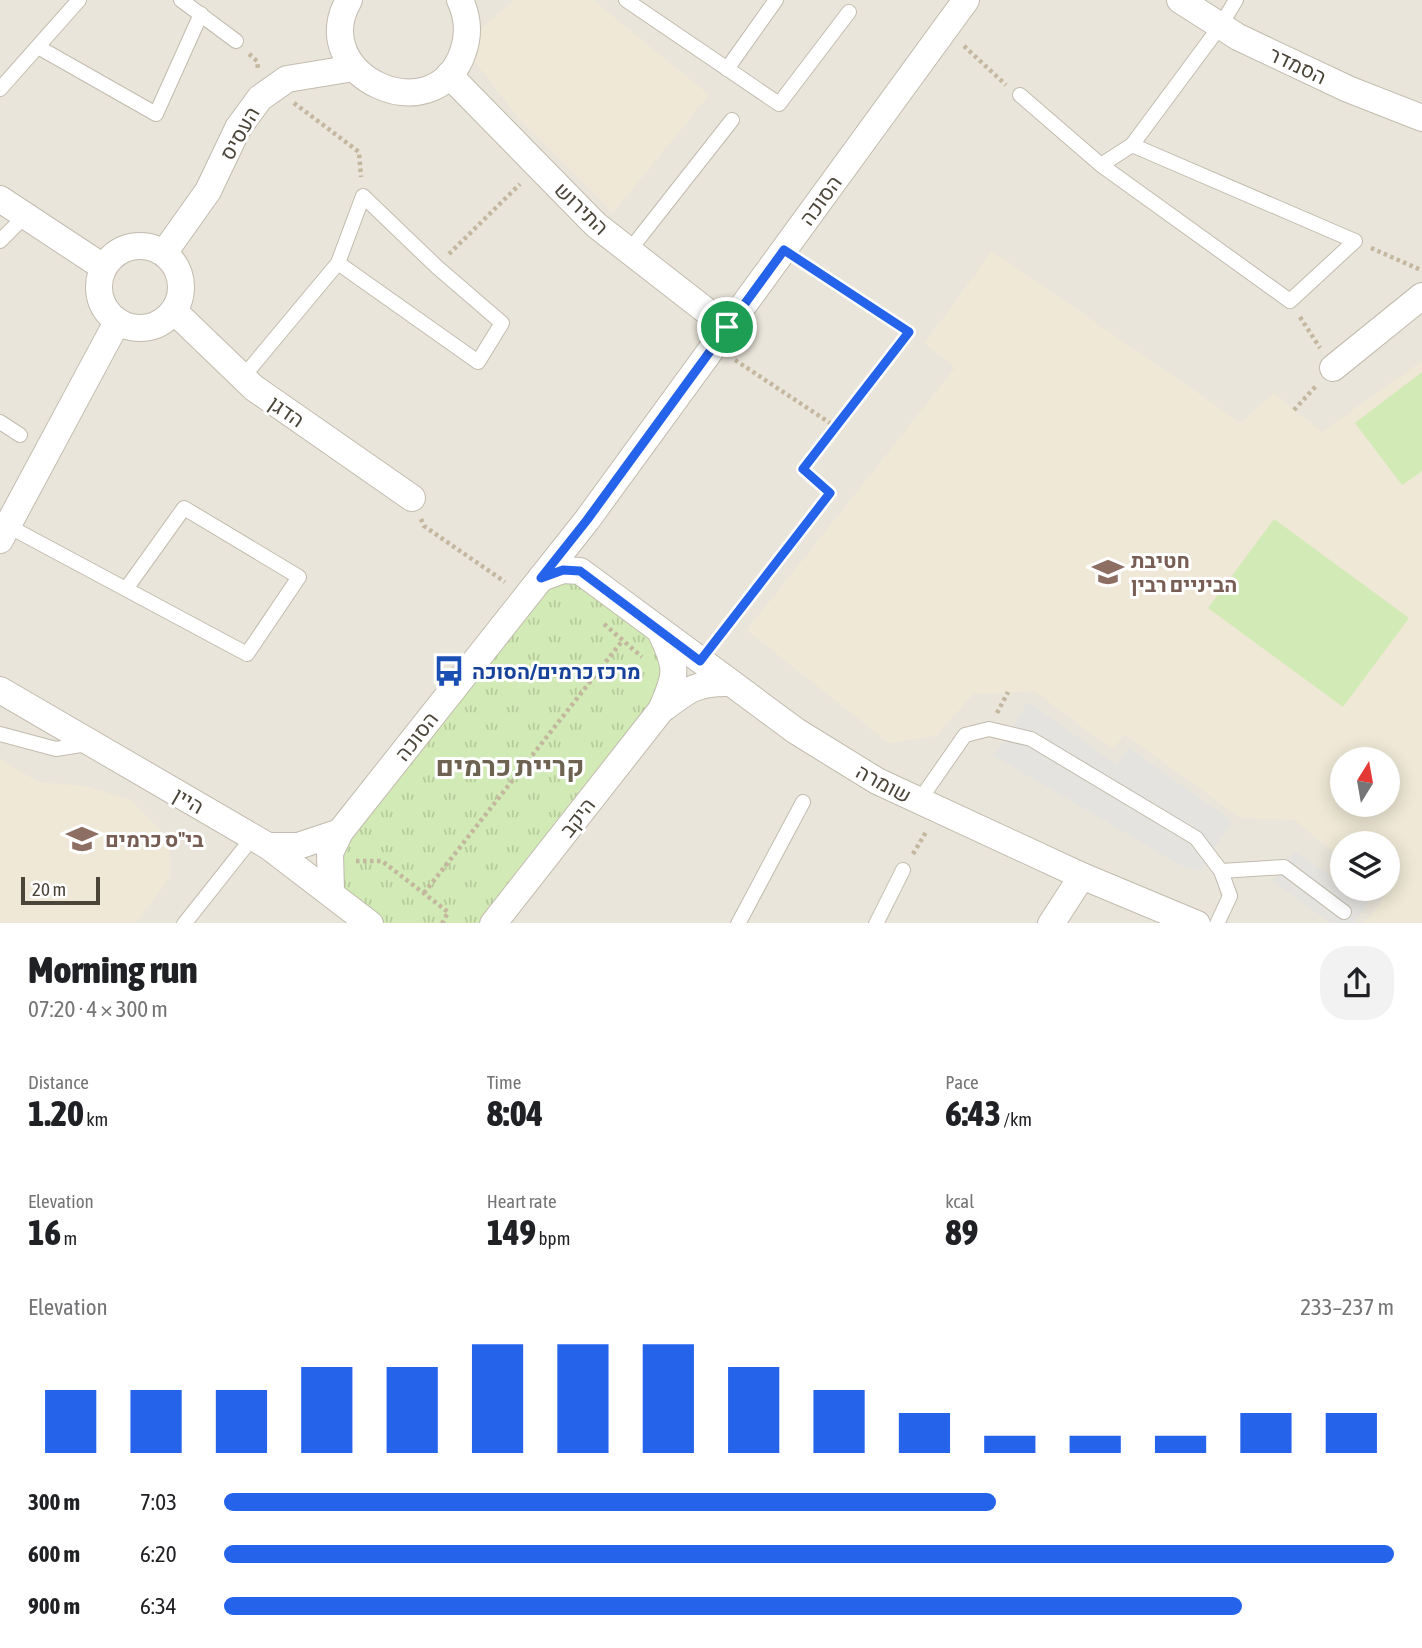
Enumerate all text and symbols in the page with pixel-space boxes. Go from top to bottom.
street label: הסמדר [1266,41,1330,89]
street label: העסיס [214,102,264,164]
street label: הסוכה [794,170,846,230]
street label: התירוש [550,177,614,239]
pin [697,297,757,357]
icon: arrive [708,308,746,346]
street label: הדגן [265,390,309,432]
place label: חטיבת הביניים רבין [1131,548,1237,596]
school or university icon: חטיבת הביניים רבין [1091,555,1125,589]
bus stop icon: מרכז כרמים/הסוכה [432,654,466,688]
place label: מרכז כרמים/הסוכה [472,659,641,683]
street label: הסוכה [389,707,443,765]
north arrow [1330,747,1400,817]
map controls [1330,747,1400,901]
district label: קריית כרמים [436,750,584,782]
street label: שומרה [852,759,916,807]
street label: היין [170,782,208,818]
street label: היקב [554,793,600,841]
school or university icon: בי"ס כרמים [65,822,99,856]
place label: בי"ס כרמים [105,827,204,851]
button: layers [1330,831,1400,901]
scale bar [21,874,100,906]
text: 20 m [32,878,66,900]
button: share [1320,946,1394,1020]
text: Morning run [28,948,198,991]
text: 07:20 · 4 × 300 m [28,996,168,1022]
text: Distance [28,1071,89,1093]
text: Time [487,1071,521,1093]
text: Pace [945,1071,979,1093]
text: 1.20 [28,1093,84,1133]
text: 8:04 [487,1093,543,1133]
text: 6:43 [945,1093,1001,1133]
text: km [84,1108,108,1130]
text: /km [1001,1108,1032,1130]
text: Elevation [28,1190,94,1212]
text: Heart rate [487,1190,557,1212]
text: kcal [945,1190,974,1212]
text: 16 [28,1212,61,1252]
text: 149 [487,1212,536,1252]
text: 89 [945,1212,978,1252]
text: m [61,1227,77,1249]
text: bpm [536,1227,570,1249]
text: Elevation [28,1294,108,1320]
text: 233–237 m [1300,1294,1394,1320]
text: 300 m [28,1489,80,1515]
text: 7:03 [140,1489,177,1515]
text: 600 m [28,1541,80,1567]
text: 6:20 [140,1541,177,1567]
text: 900 m [28,1593,80,1619]
text: 6:34 [140,1593,177,1619]

